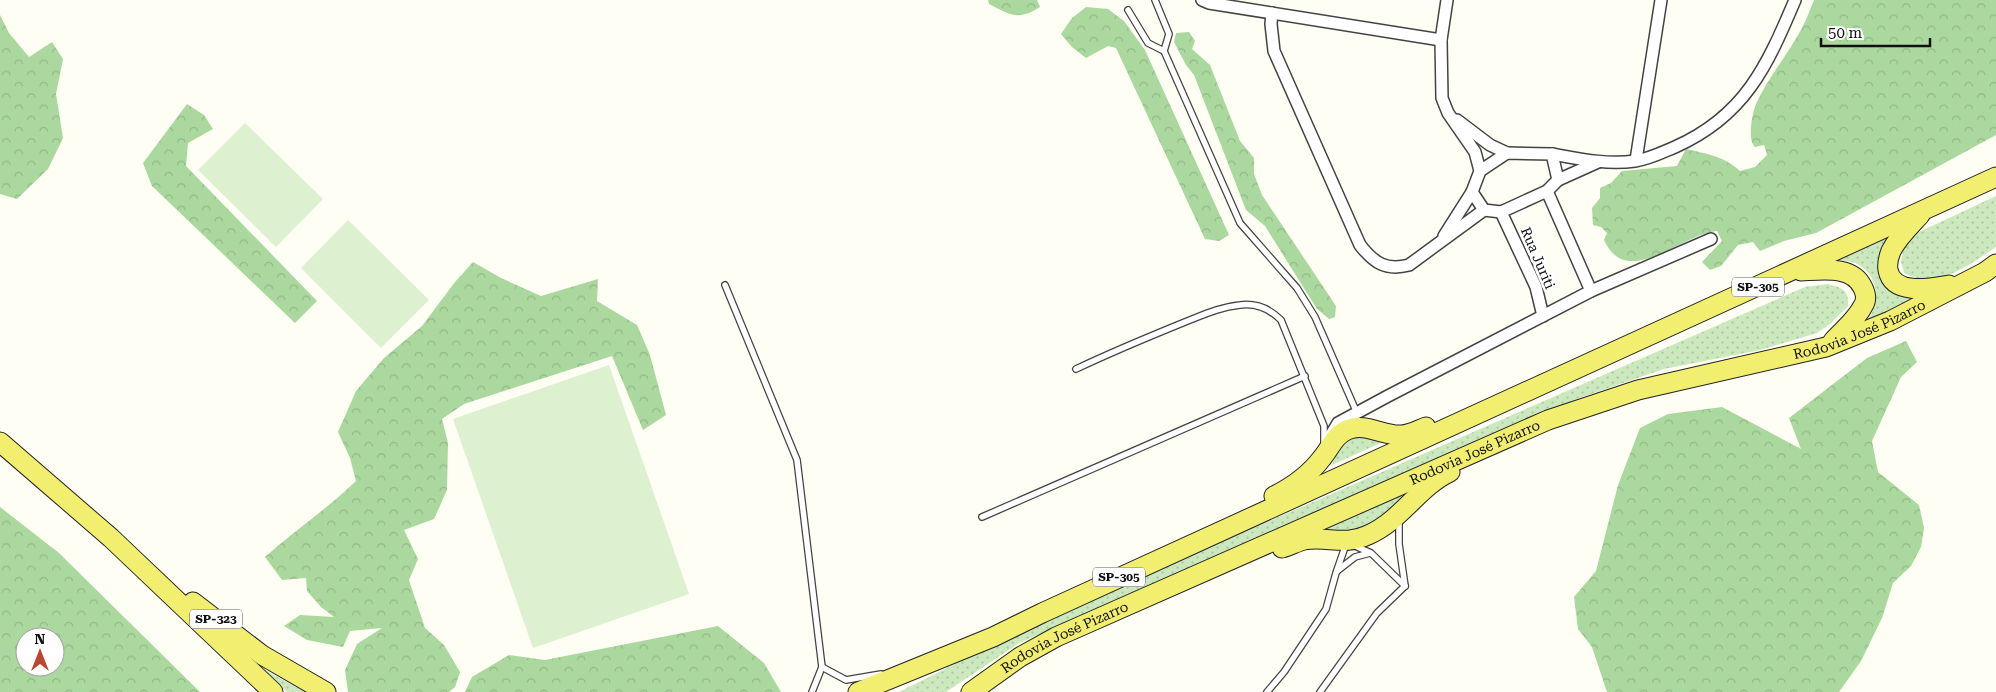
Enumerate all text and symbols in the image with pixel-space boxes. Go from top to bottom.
scale bar [1821,15,1930,47]
text: 50 m [1828,24,1863,42]
street label: Rua Juriti [1518,225,1558,292]
road number: SP-305 [1732,278,1784,296]
street label: Rodovia José Pizarro [1792,296,1928,362]
street label: Rodovia José Pizarro [1407,417,1542,488]
road number: SP-305 [1093,568,1145,586]
street label: Rodovia José Pizarro [998,598,1131,676]
road number: SP-323 [190,610,242,628]
north arrow [15,627,65,677]
text: N [35,631,46,647]

